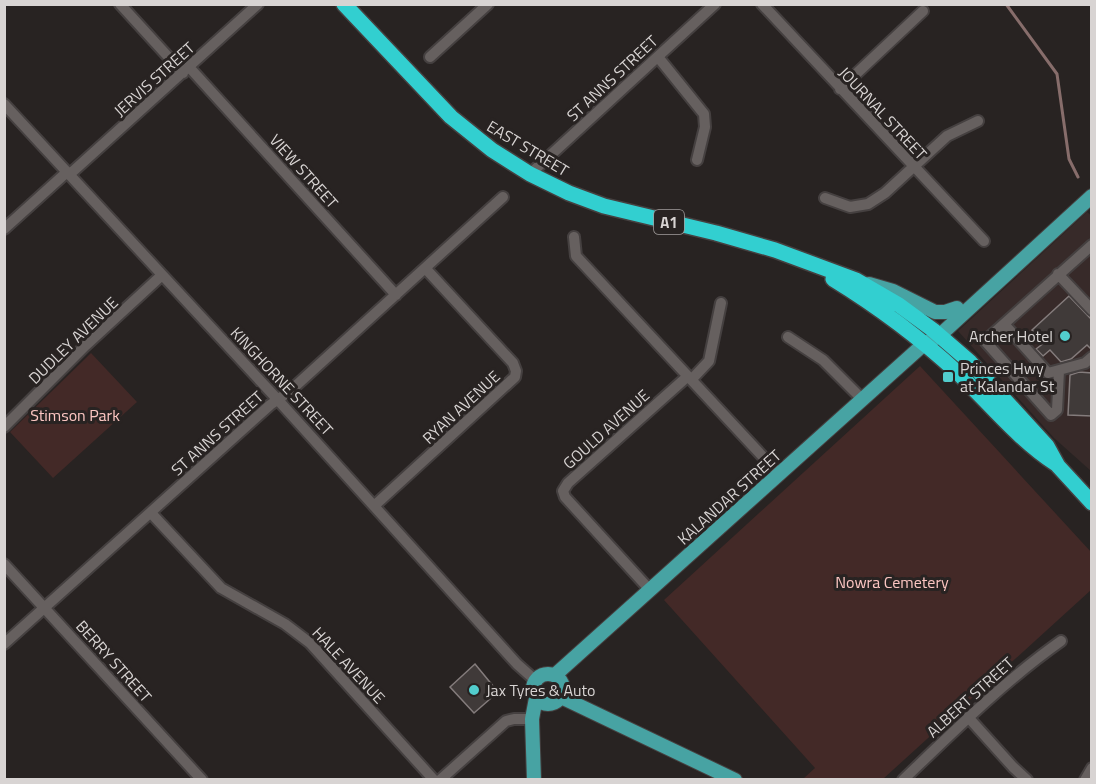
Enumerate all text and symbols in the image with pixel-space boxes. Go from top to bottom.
street label: ST ANNS STREET [561,29,663,127]
street label: JERVIS STREET [108,36,200,122]
street label: JOURNAL STREET [833,61,933,165]
street label: EAST STREET [482,114,574,182]
street label: VIEW STREET [264,128,344,214]
road number: A1 [654,210,684,234]
street label: DUDLEY AVENUE [23,291,123,389]
street label: KINGHORNE STREET [225,321,339,441]
place label: Archer Hotel [969,324,1053,348]
marker: Archer Hotel [1058,329,1072,343]
place label: Princes Hwy at Kalandar St [960,356,1055,398]
street label: RYAN AVENUE [417,365,505,449]
marker: Princes Hwy at Kalandar St [941,370,955,384]
street label: GOULD AVENUE [557,383,655,475]
street label: ST ANNS STREET [165,385,269,481]
park label: Stimson Park [30,403,120,427]
street label: KALANDAR STREET [672,443,787,550]
park label: Nowra Cemetery [835,570,949,594]
street label: BERRY STREET [71,615,158,708]
street label: HALE AVENUE [307,621,391,709]
street label: ALBERT STREET [921,651,1020,743]
place label: Jax Tyres & Auto [486,678,596,702]
marker: Jax Tyres & Auto [467,683,481,697]

